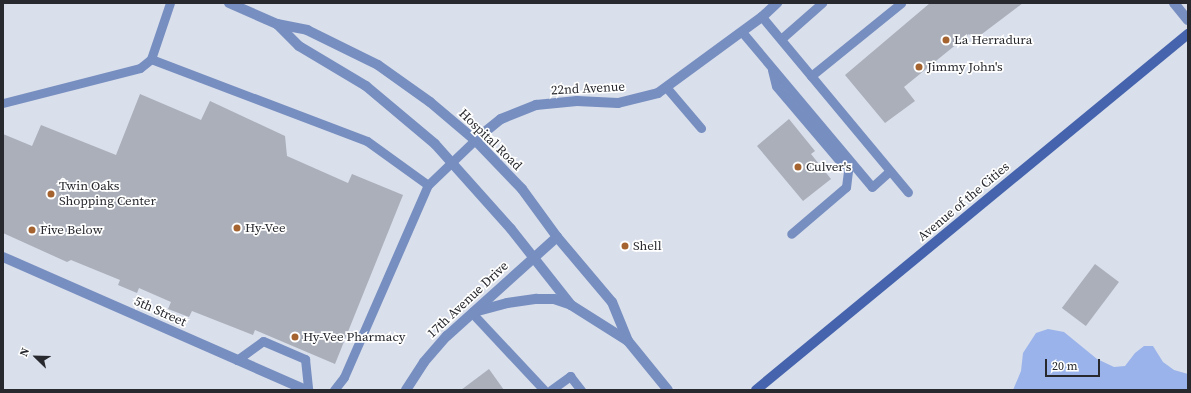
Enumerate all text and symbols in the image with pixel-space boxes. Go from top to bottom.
place label: La Herradura [954,32,1032,48]
marker: La Herradura [941,35,951,45]
place label: Jimmy John's [927,59,1003,75]
marker: Jimmy John's [914,62,924,72]
street label: 22nd Avenue [551,79,625,99]
street label: Hospital Road [455,106,525,174]
place label: Culver's [806,159,851,175]
street label: Avenue of the Cities [915,159,1013,245]
marker: Culver's [793,162,803,172]
place label: Twin Oaks Shopping Center [59,179,156,210]
marker: Twin Oaks Shopping Center [46,189,56,199]
place label: Hy-Vee [245,220,286,236]
place label: Five Below [40,222,103,238]
marker: Hy-Vee [232,223,242,233]
marker: Five Below [27,225,37,235]
place label: Shell [633,238,662,254]
marker: Shell [620,241,630,251]
street label: 17th Avenue Drive [424,258,512,342]
street label: 5th Street [132,294,188,330]
place label: Hy-Vee Pharmacy [303,329,405,345]
marker: Hy-Vee Pharmacy [290,332,300,342]
north arrow [16,337,56,377]
text: N [16,346,33,359]
scale bar [1047,351,1102,377]
text: 20 m [1052,358,1078,374]

